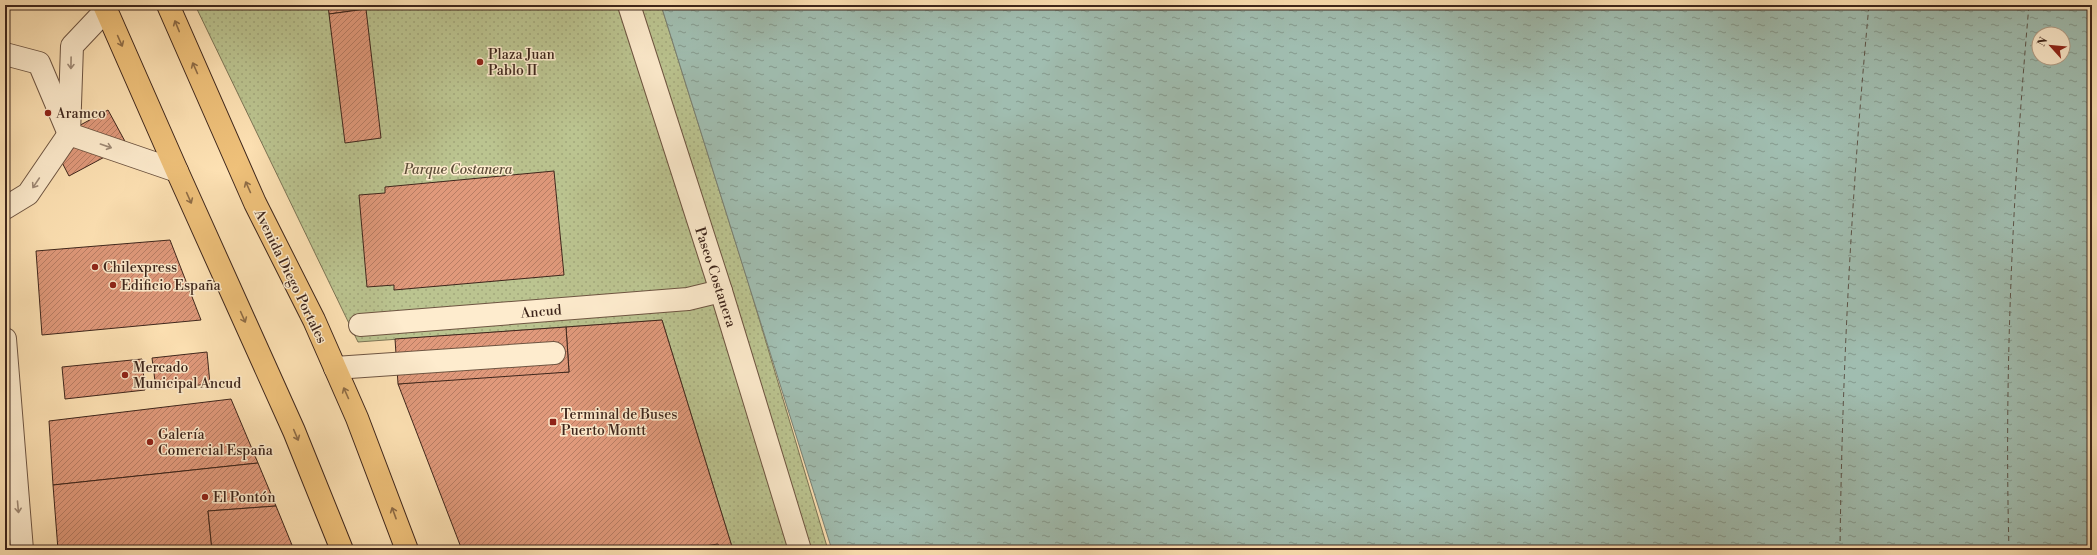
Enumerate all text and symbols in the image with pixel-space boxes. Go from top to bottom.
one-way arrow [173,20,180,32]
north arrow [2031,26,2071,66]
one-way arrow [117,34,124,46]
text: N [2035,35,2051,49]
place label: Plaza Juan Pablo II [488,46,556,80]
one-way arrow [67,56,75,69]
marker: Plaza Juan Pablo II [475,57,485,67]
one-way arrow [191,62,198,74]
place label: Aramco [55,105,106,123]
marker: Aramco [43,108,53,118]
one-way arrow [100,143,113,150]
park label: Parque Costanera [403,161,512,179]
one-way arrow [32,177,40,188]
one-way arrow [244,181,251,193]
one-way arrow [186,192,193,204]
street label: Avenida Diego Portales [249,206,330,346]
street label: Paseo Costanera [690,225,740,331]
place label: Chilexpress [103,259,177,277]
marker: Chilexpress [90,262,100,272]
place label: Edificio España [121,277,222,295]
marker: Edificio España [108,280,118,290]
street label: Ancud [519,301,562,323]
one-way arrow [239,310,247,322]
place label: Mercado Municipal Ancud [133,359,241,393]
marker: Mercado Municipal Ancud [120,370,130,380]
one-way arrow [342,387,349,399]
place label: Terminal de Buses Puerto Montt [561,406,677,440]
marker: Terminal de Buses Puerto Montt [548,417,558,427]
place label: Galería Comercial España [158,426,274,460]
one-way arrow [293,429,300,441]
marker: Galería Comercial España [145,437,155,447]
place label: El Pontón [213,489,276,507]
marker: El Pontón [200,492,210,502]
one-way arrow [15,500,22,513]
one-way arrow [390,507,397,520]

